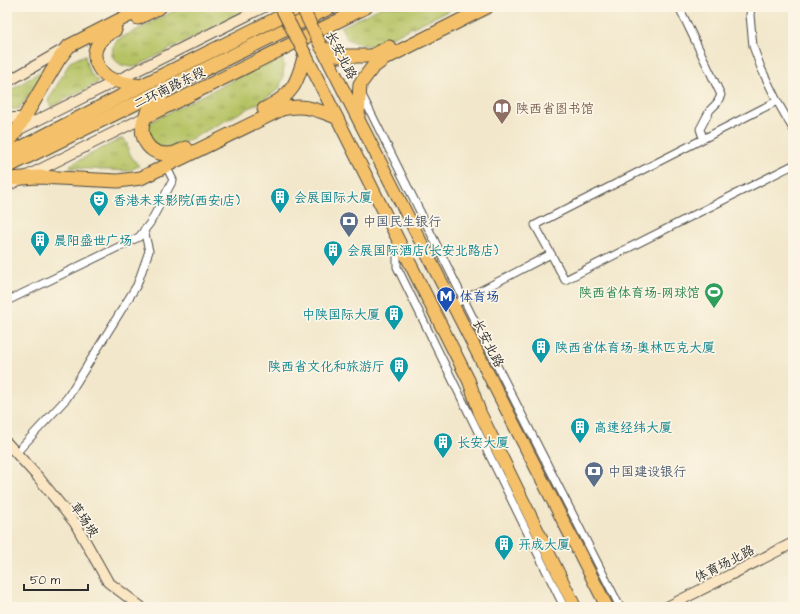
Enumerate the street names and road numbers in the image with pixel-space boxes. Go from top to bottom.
street label: 长安北路 [321,28,361,83]
street label: 二环南路东段 [130,63,208,113]
street label: 长安北路 [468,316,508,371]
street label: 草场坡 [66,498,103,541]
street label: 体育场北路 [691,541,758,587]

